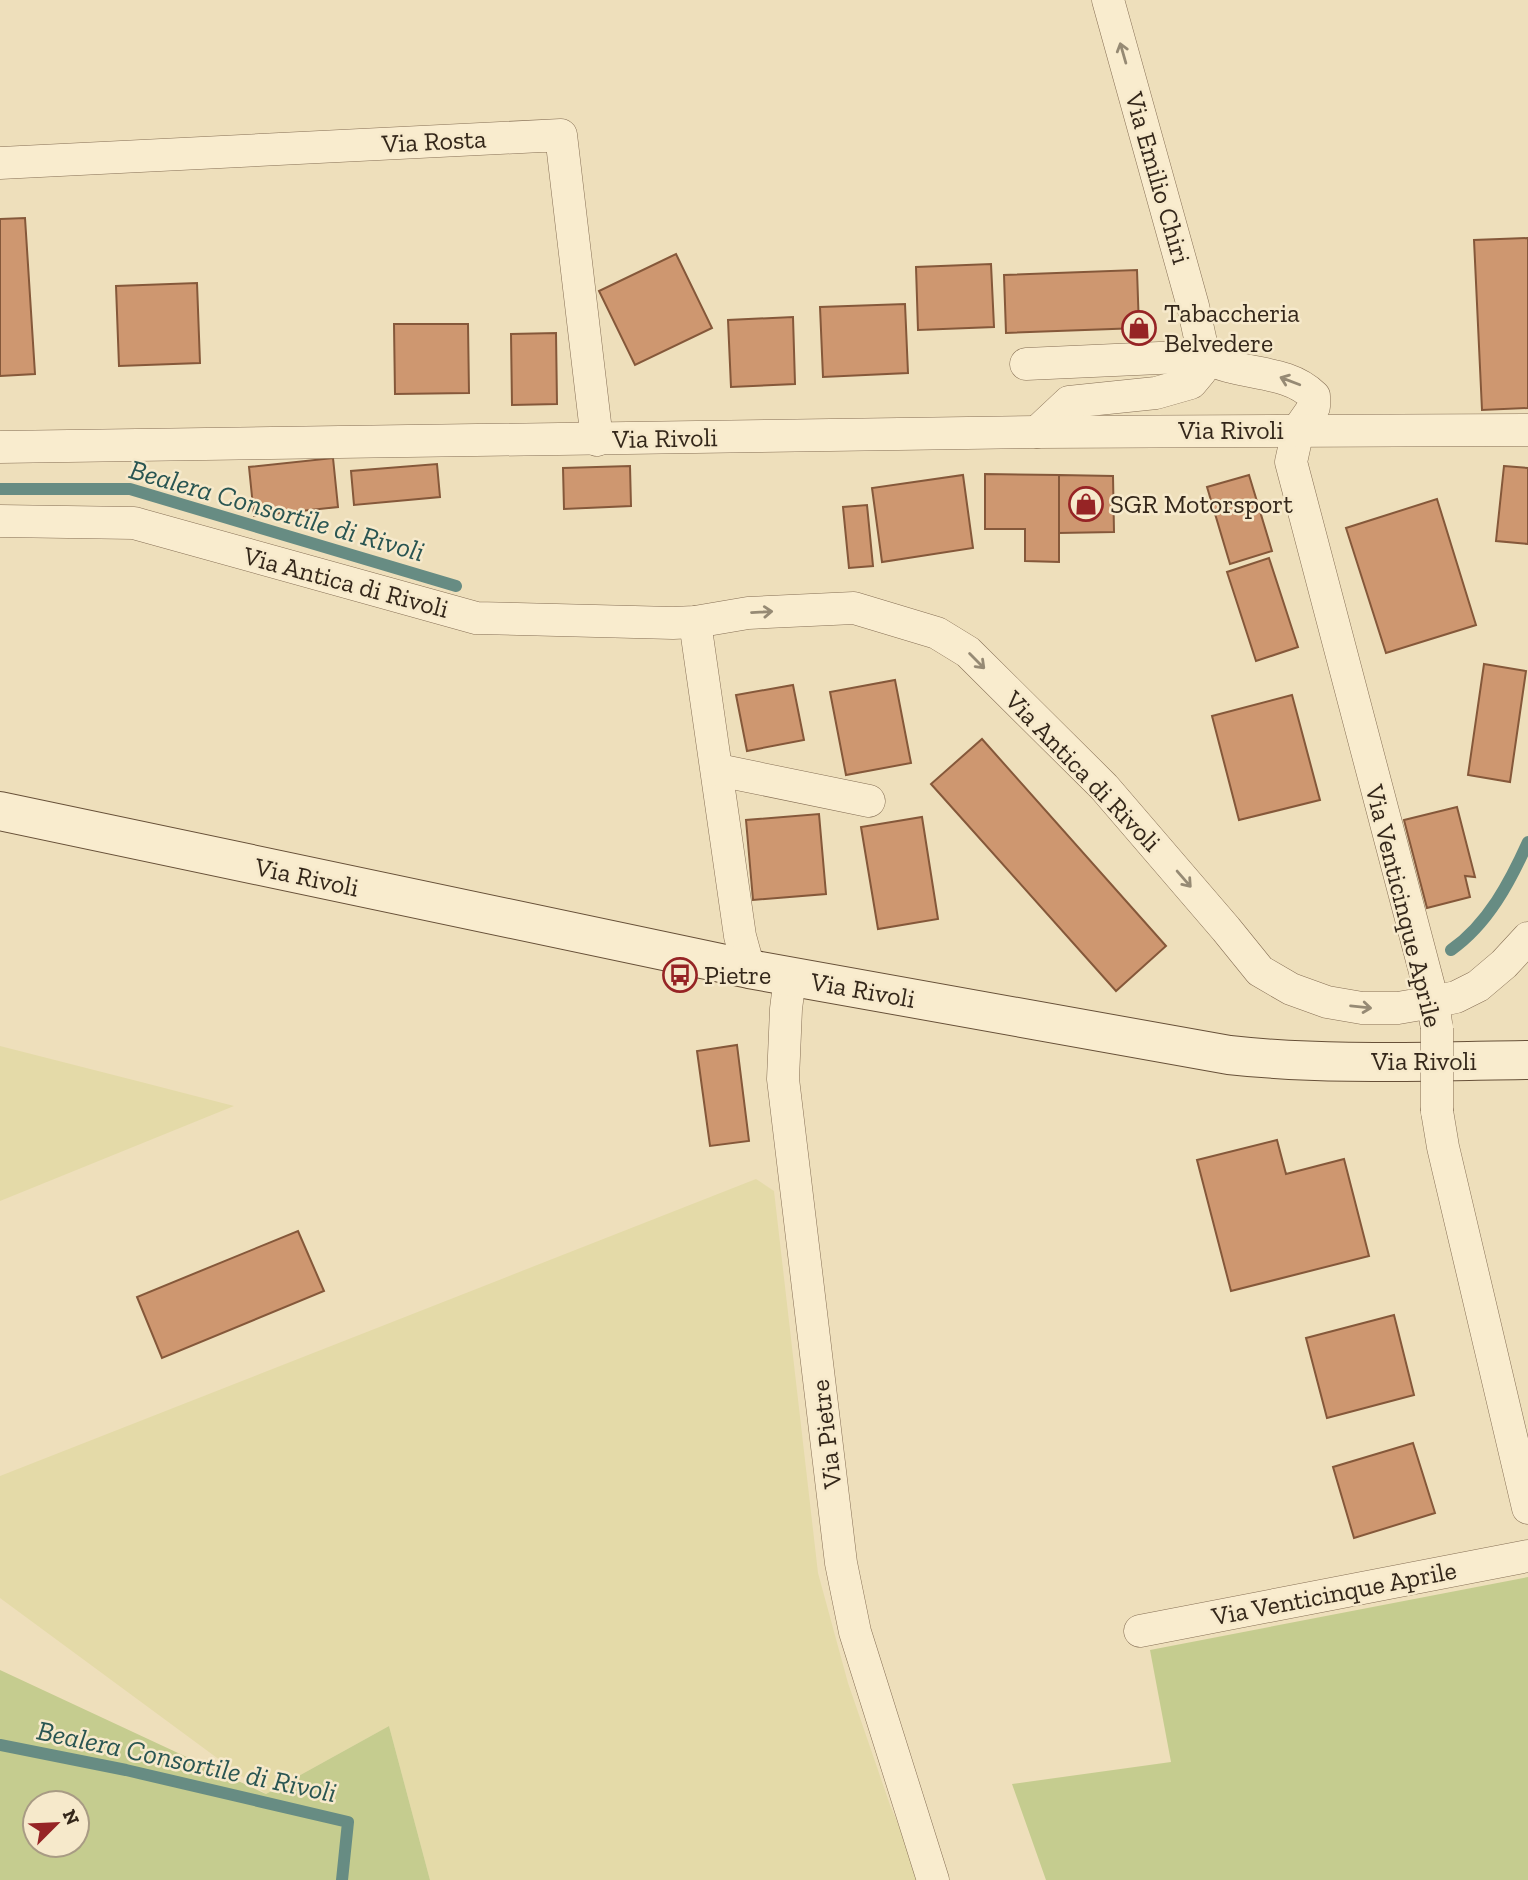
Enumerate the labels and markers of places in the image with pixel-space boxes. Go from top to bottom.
place label: Tabaccheria Belvedere [1164,297,1300,359]
shop icon: Tabaccheria Belvedere [1120,309,1158,347]
shop icon: SGR Motorsport [1067,485,1105,523]
place label: SGR Motorsport [1110,488,1293,520]
bus stop icon: Pietre [661,956,699,994]
place label: Pietre [704,959,771,991]

